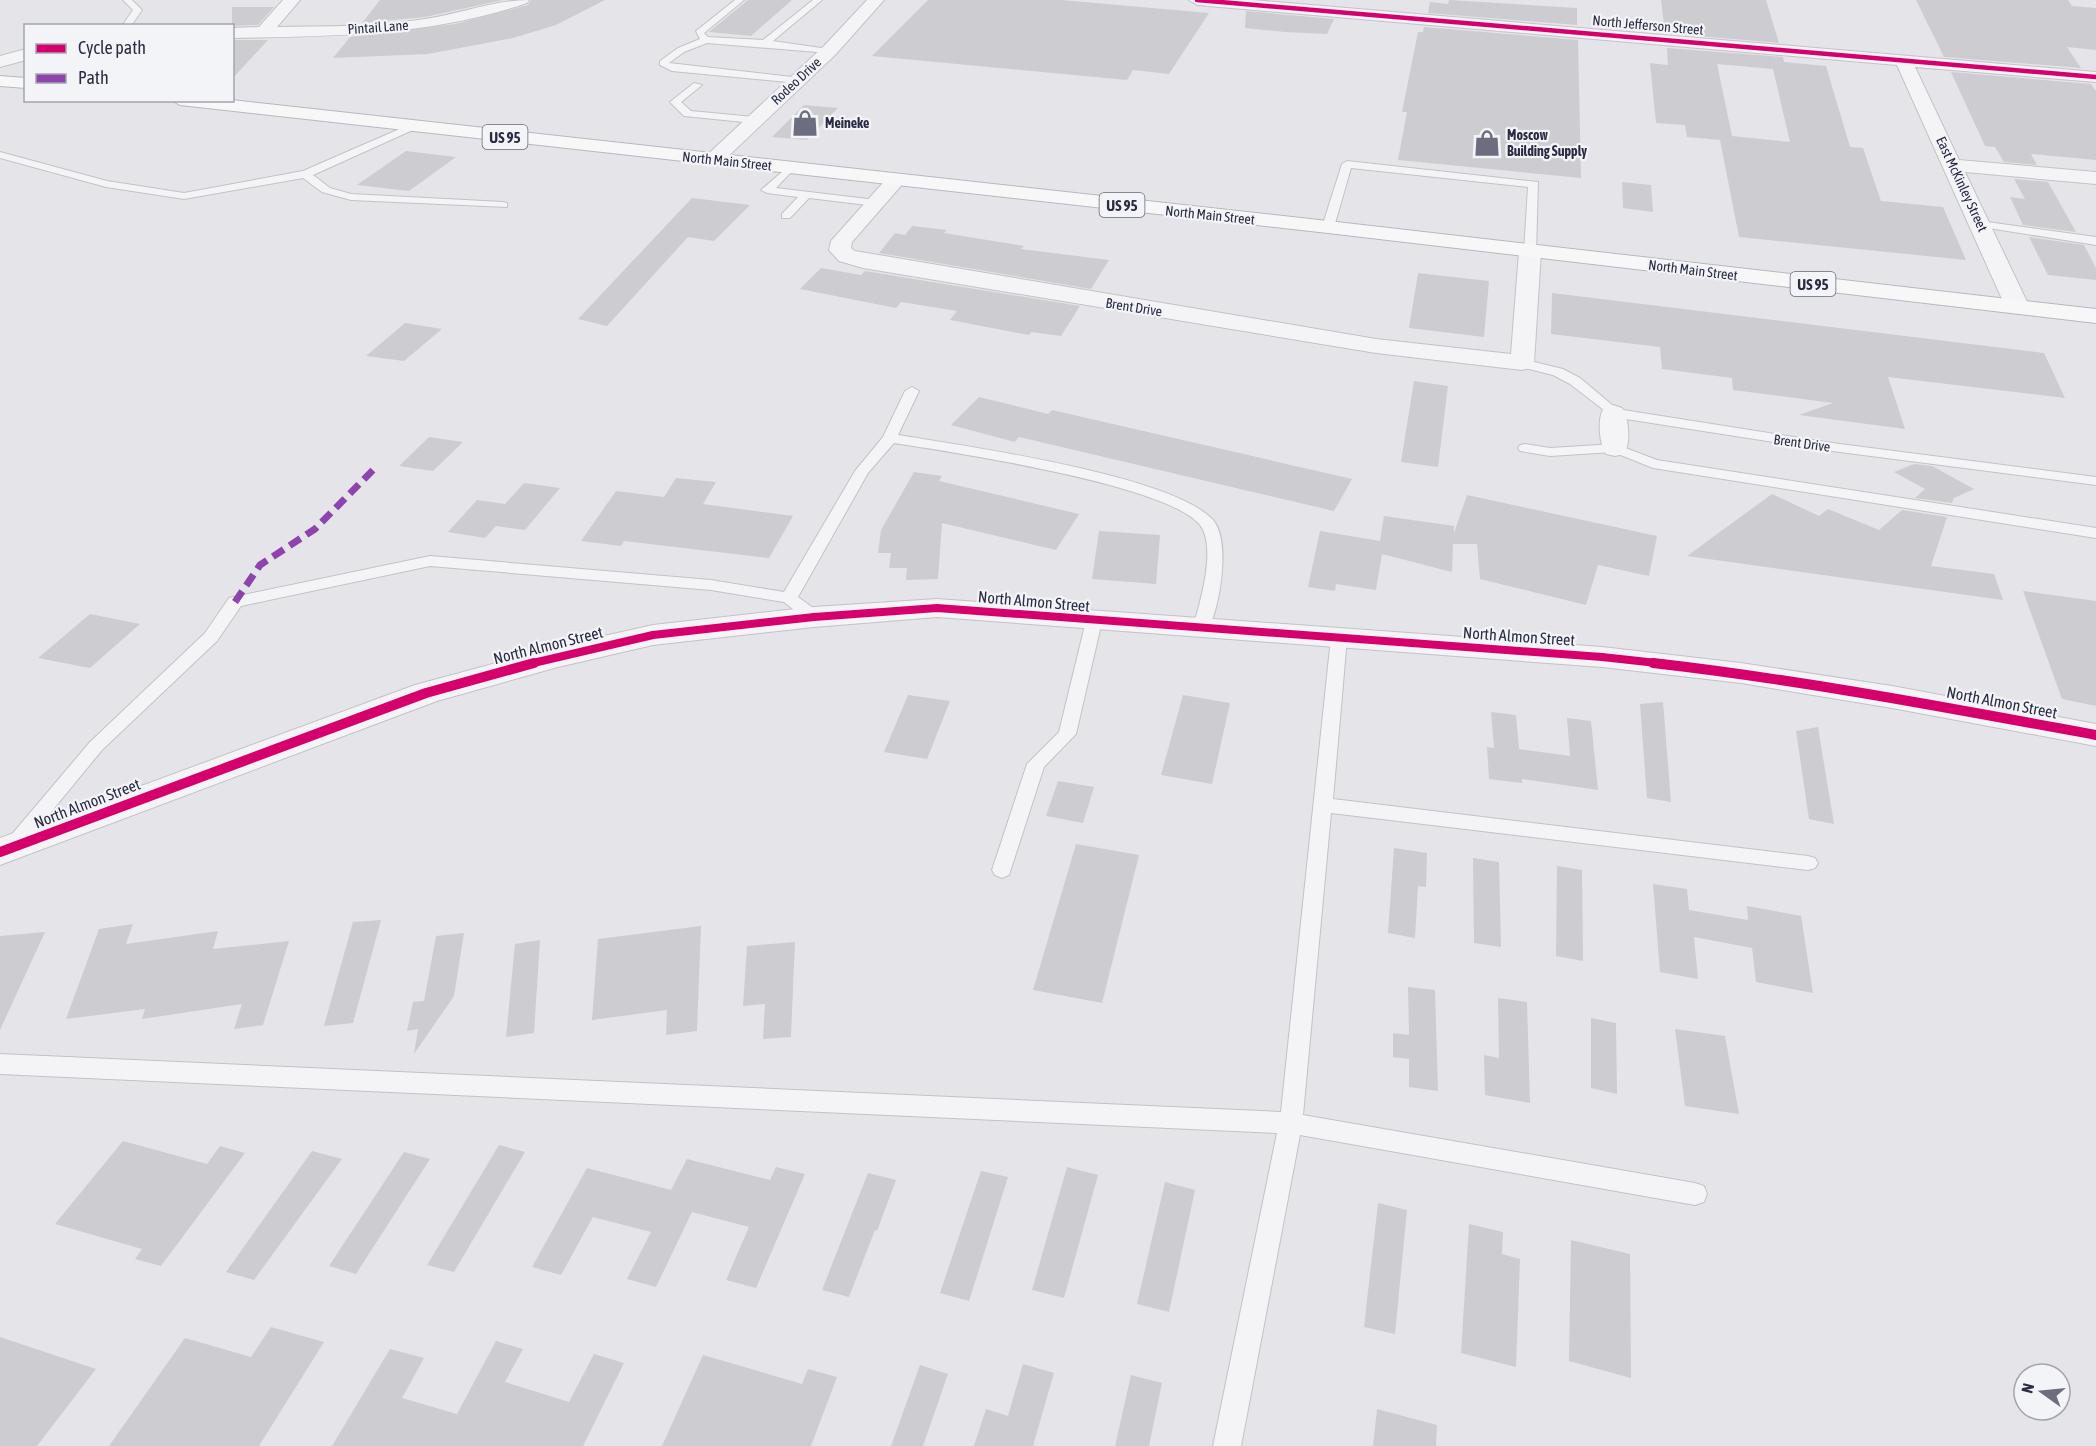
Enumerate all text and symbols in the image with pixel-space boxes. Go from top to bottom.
street label: North Jefferson Street [1592,12,1704,38]
street label: Pintail Lane [347,17,409,37]
legend [24,24,234,102]
text: Cycle path [78,37,146,58]
street label: Rodeo Drive [768,54,824,108]
text: Path [78,67,109,88]
shop icon: Meineke [790,108,820,138]
place label: Meineke [825,115,869,131]
road number: US 95 [482,125,528,149]
place label: Moscow Building Supply [1507,127,1587,159]
shop icon: Moscow Building Supply [1472,128,1502,158]
street label: East McKinley Street [1933,134,1991,234]
street label: North Main Street [681,148,773,174]
road number: US 95 [1100,193,1144,217]
street label: North Main Street [1164,202,1256,228]
street label: North Main Street [1647,257,1739,283]
road number: US 95 [1790,272,1836,296]
street label: Brent Drive [1105,295,1163,319]
street label: Brent Drive [1773,431,1831,455]
street label: North Almon Street [977,587,1091,615]
street label: North Almon Street [491,623,605,667]
street label: North Almon Street [1462,623,1576,649]
street label: North Almon Street [1945,682,2059,722]
street label: North Almon Street [31,774,143,832]
north arrow [2012,1362,2072,1422]
text: N [2018,1381,2037,1395]

